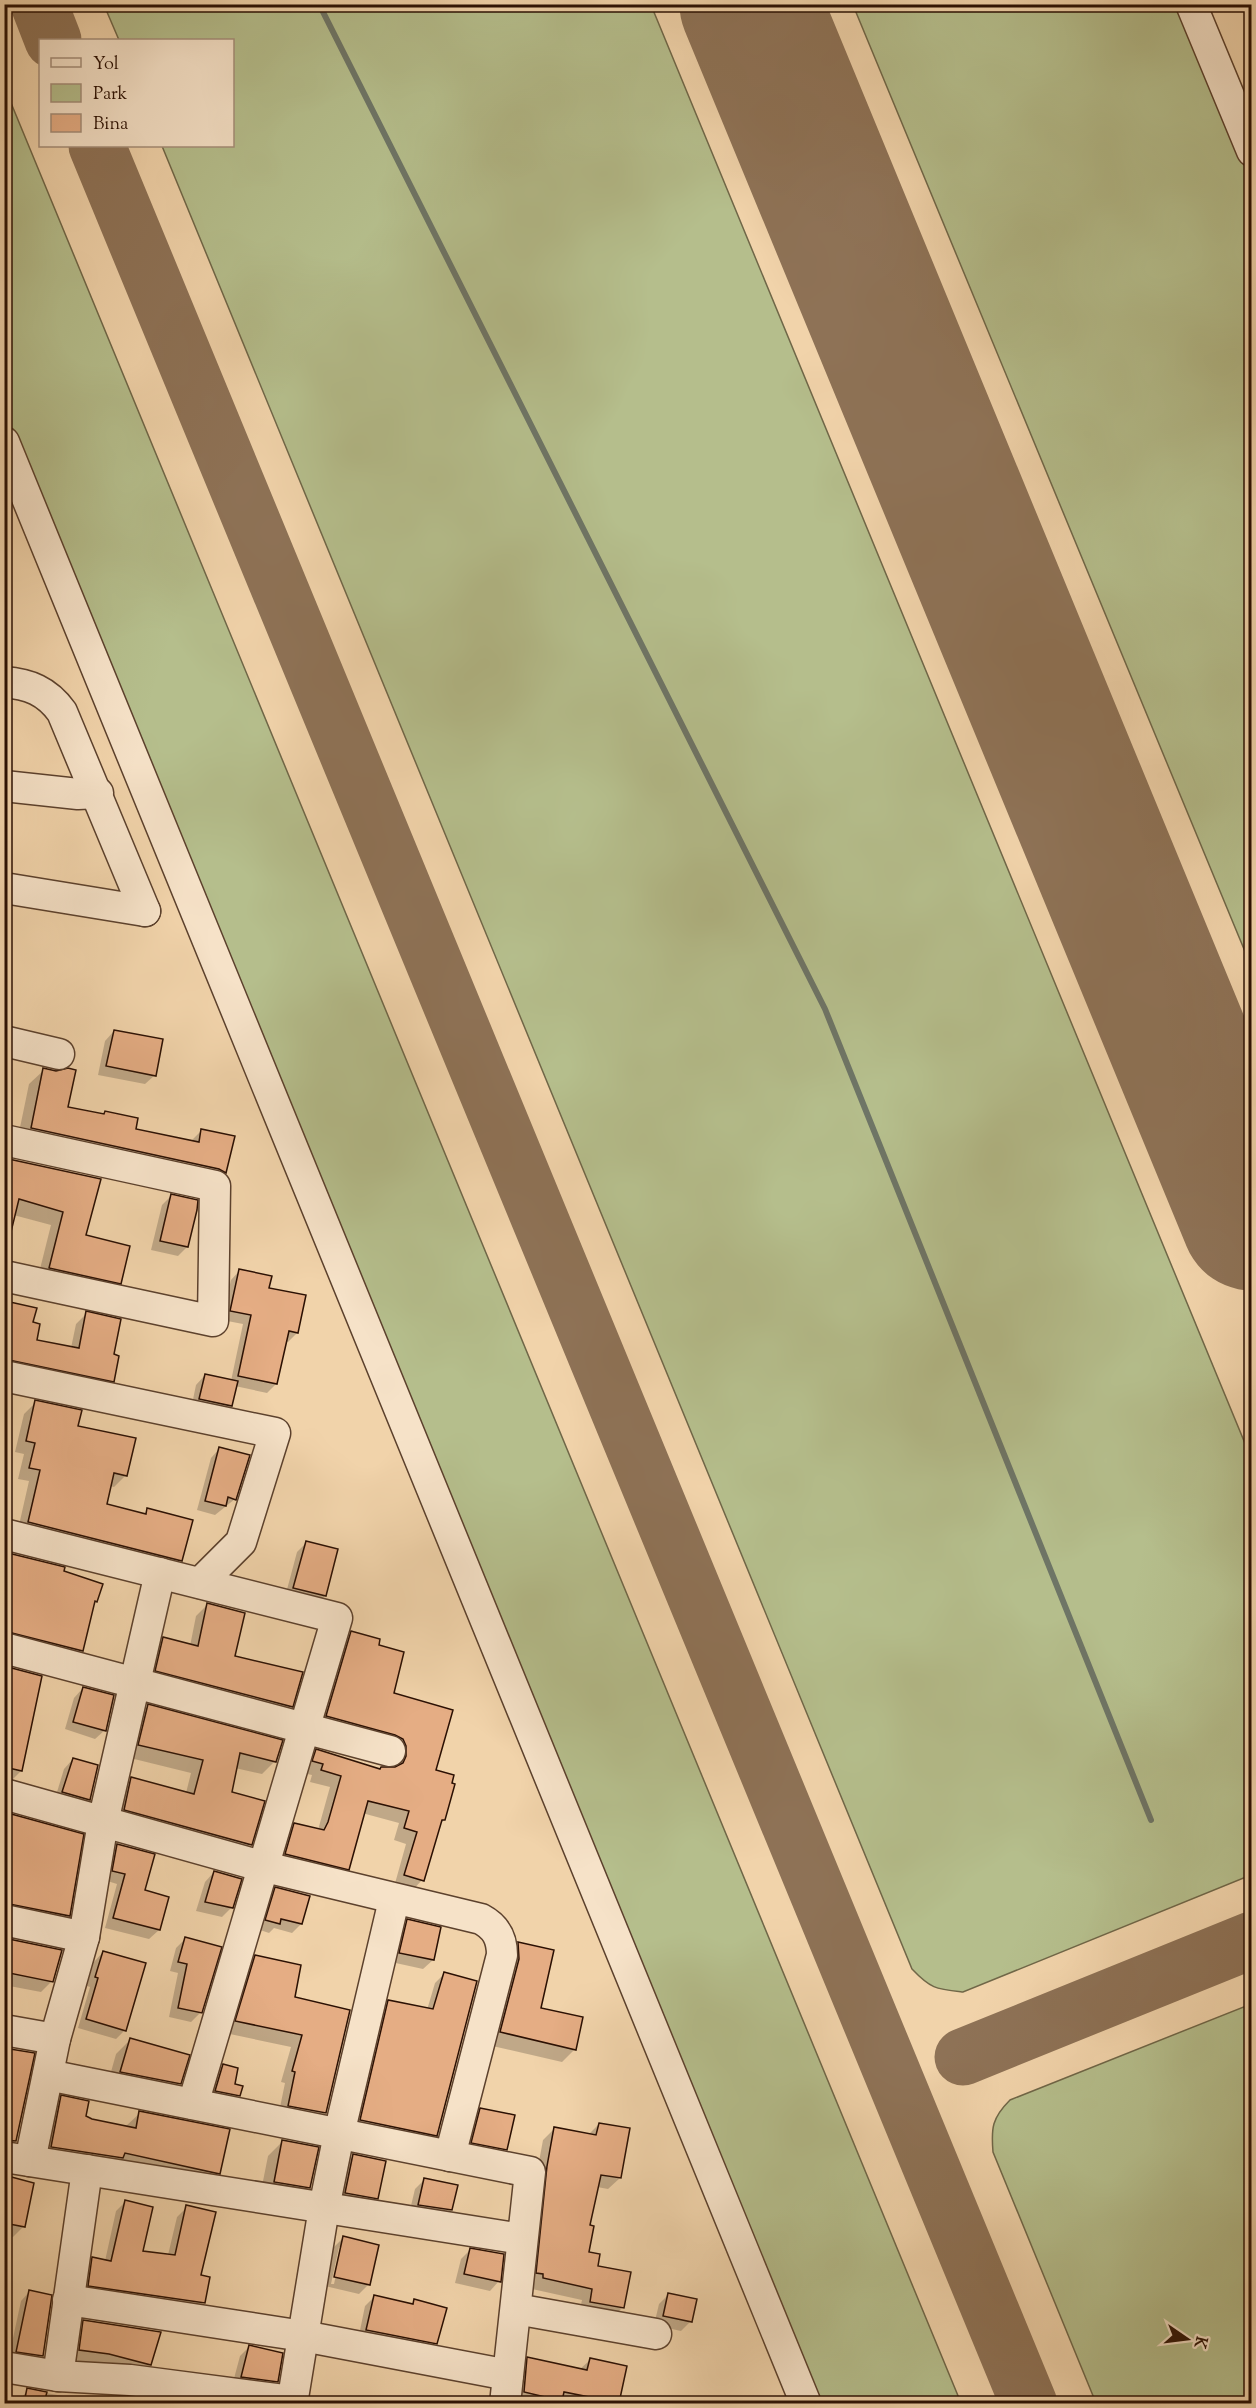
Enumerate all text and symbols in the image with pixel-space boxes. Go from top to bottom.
legend [39,39,234,147]
text: Yol [93,52,119,78]
text: Park [93,82,128,108]
text: Bina [93,112,128,138]
north arrow [1157,2309,1217,2369]
text: K [1186,2334,1212,2351]

